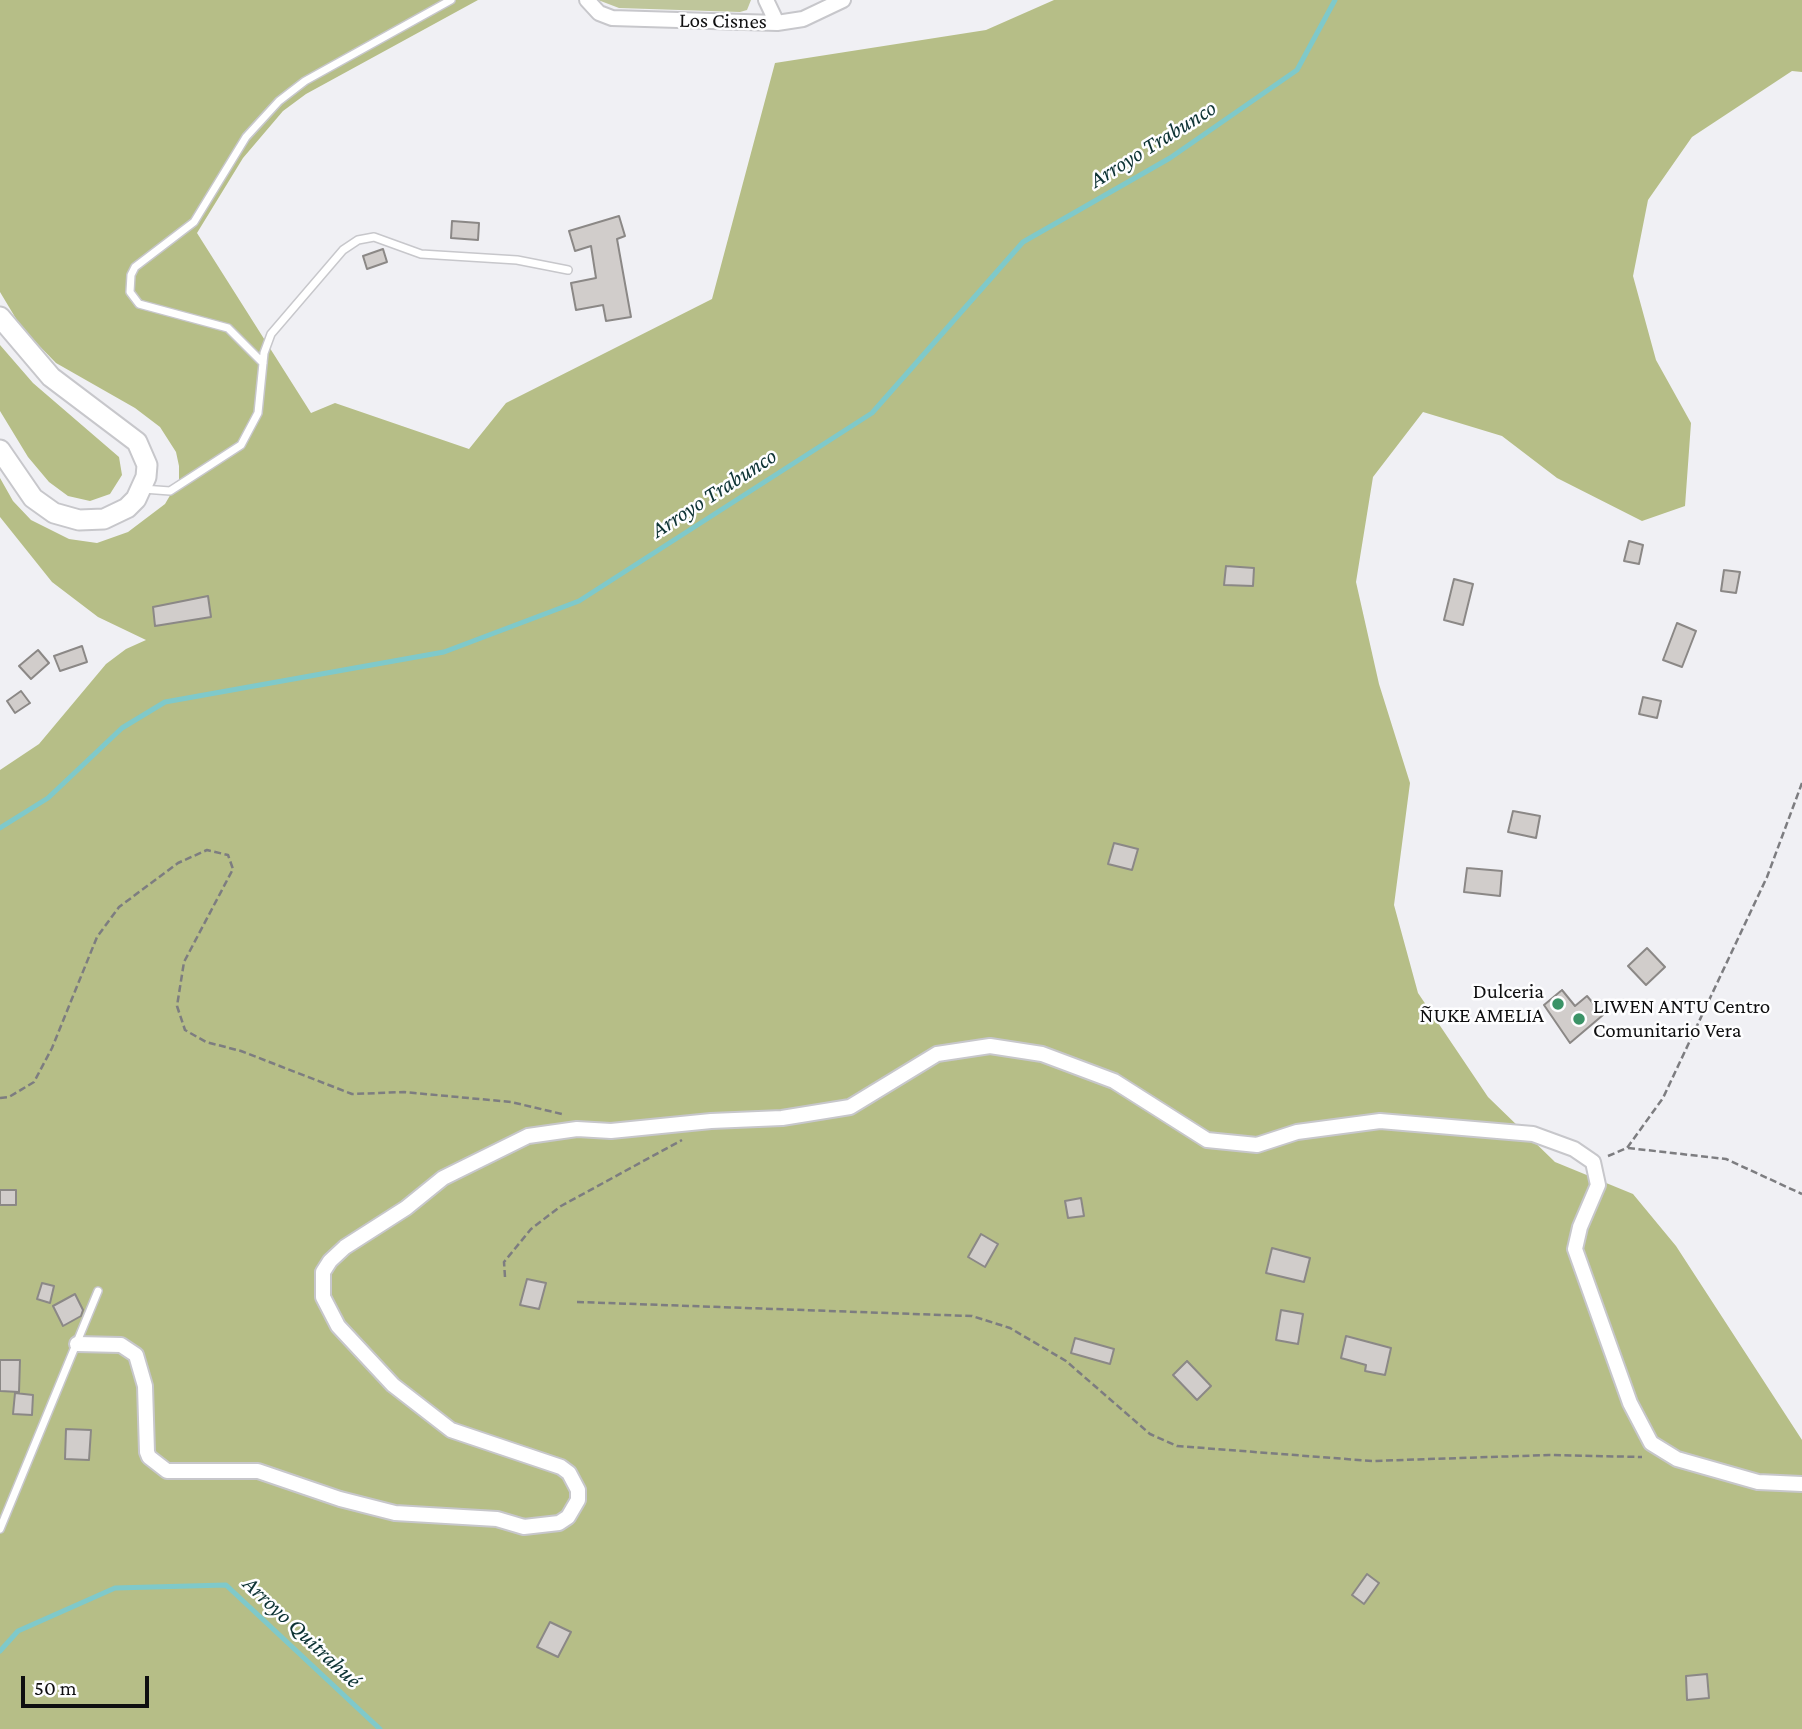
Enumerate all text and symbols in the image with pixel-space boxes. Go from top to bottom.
street label: Los Cisnes [679,8,767,34]
water label: Arroyo Trabunco [1085,94,1221,194]
water label: Arroyo Trabunco [646,442,782,544]
place label: Dulceria ÑUKE AMELIA [1420,979,1544,1029]
place label: LIWEN ANTU Centro Comunitario Vera [1593,994,1770,1044]
marker: Dulceria ÑUKE AMELIA [1550,996,1566,1012]
marker: LIWEN ANTU Centro Comunitario Vera [1571,1011,1587,1027]
water label: Arroyo Quitrahué [237,1570,367,1694]
scale bar [24,1662,152,1706]
text: 50 m [34,1676,77,1700]

